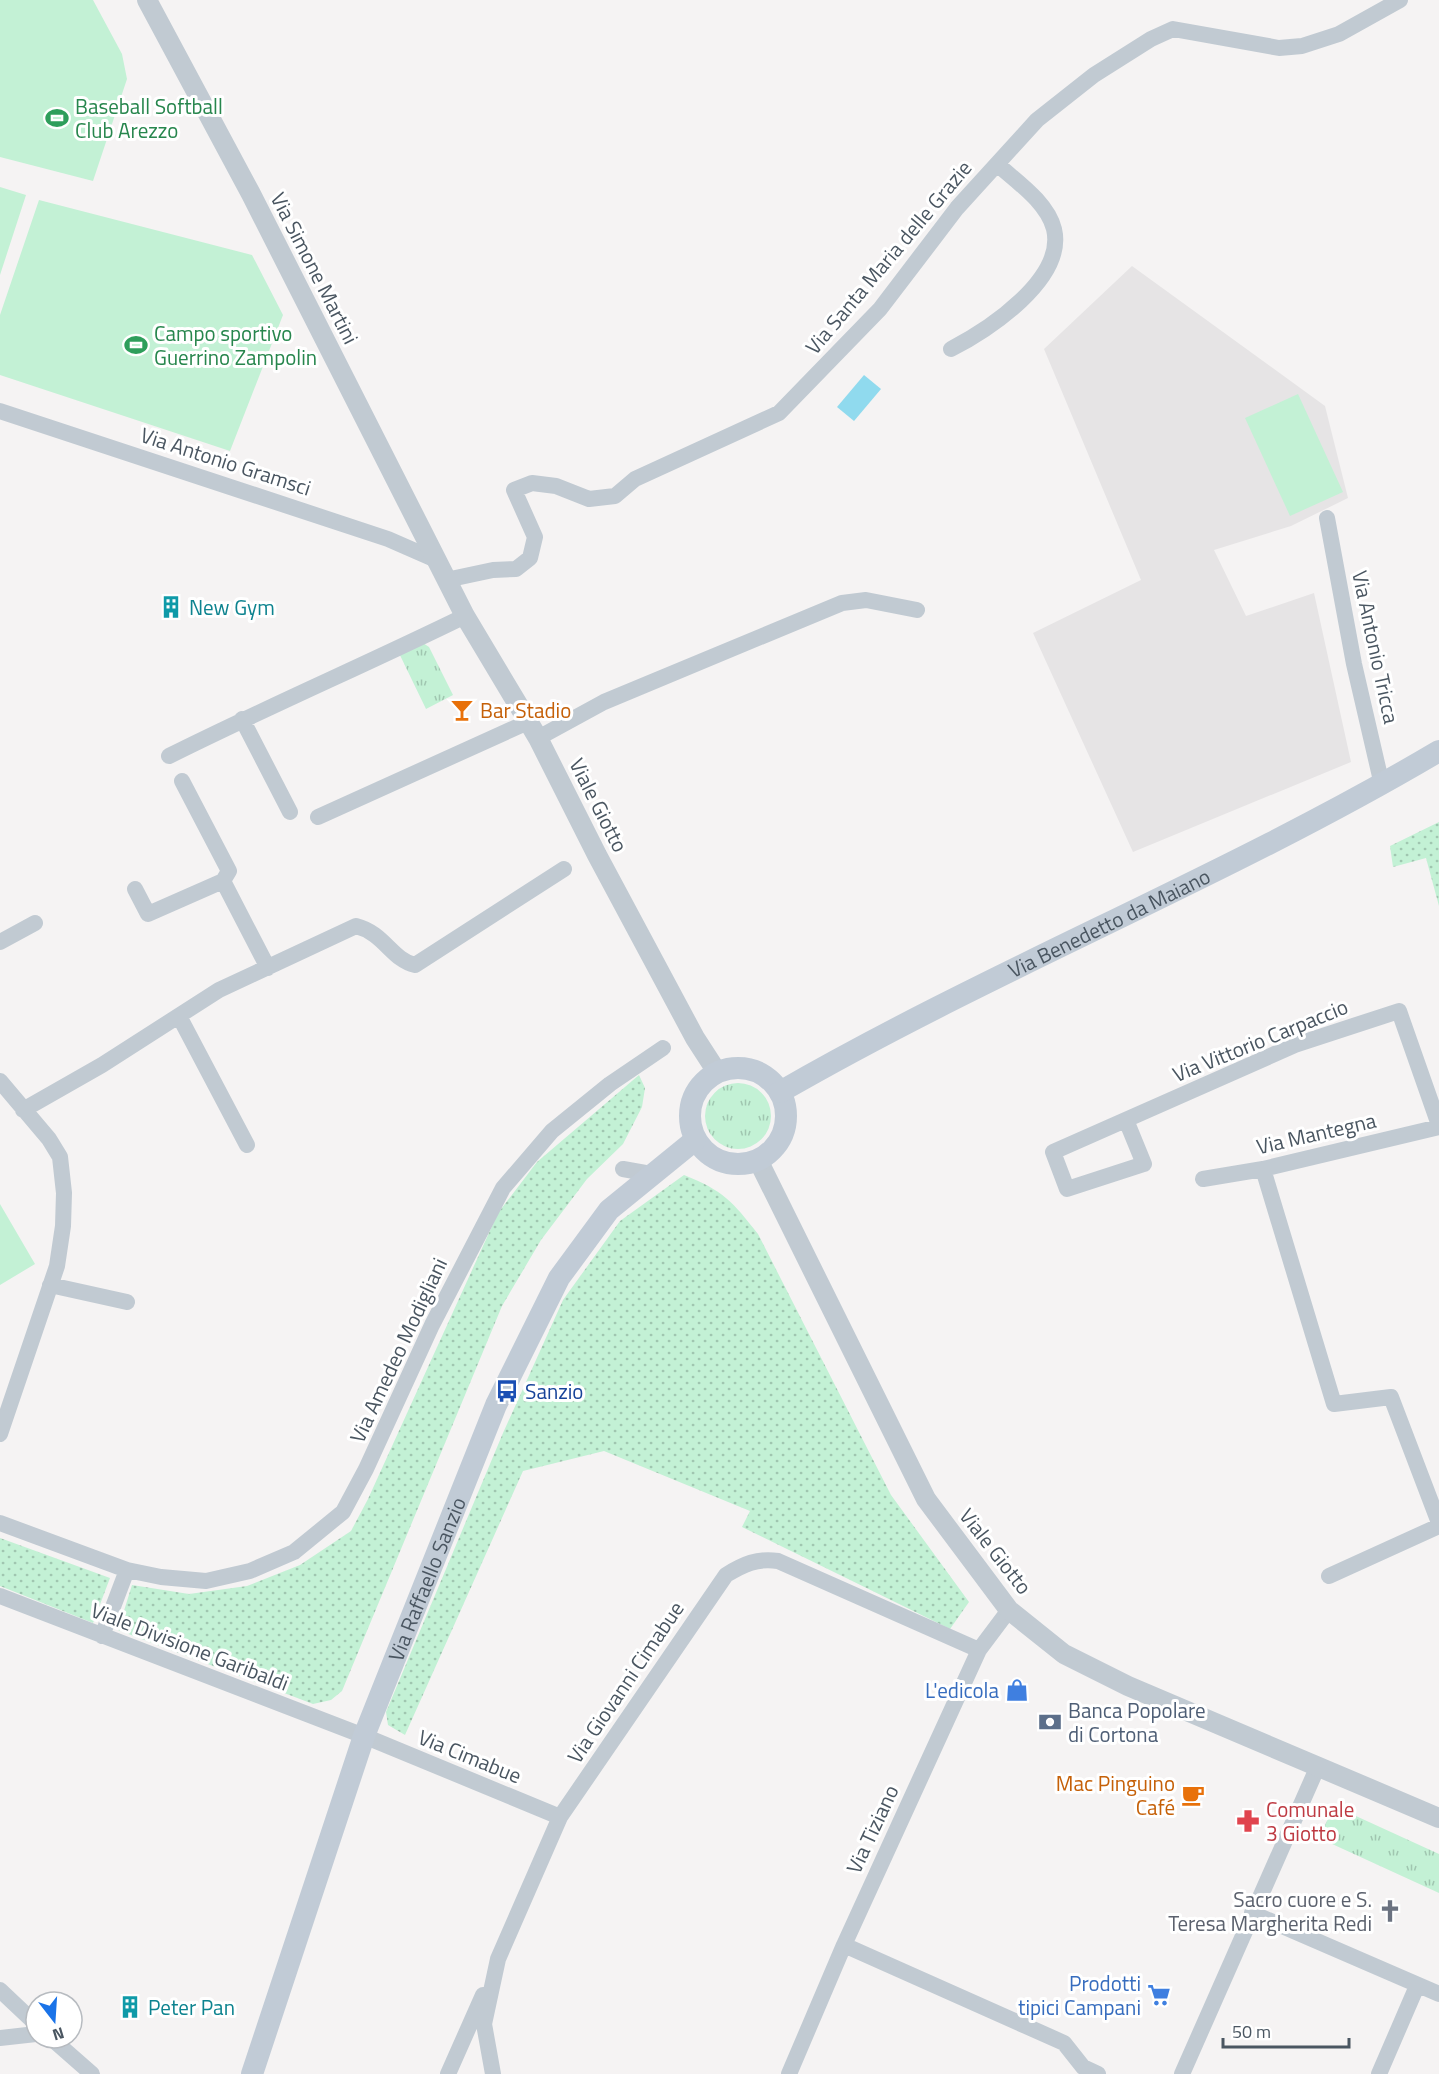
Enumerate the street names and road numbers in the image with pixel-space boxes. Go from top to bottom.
street label: Via Santa Maria delle Grazie [797,153,979,361]
street label: Via Simone Martini [263,187,367,349]
street label: Via Antonio Gramsci [137,418,315,504]
street label: Via Antonio Tricca [1344,568,1408,727]
street label: Viale Giotto [562,752,636,858]
street label: Via Benedetto da Maiano [1002,860,1216,986]
street label: Via Vittorio Carpaccio [1167,990,1353,1090]
street label: Via Mantegna [1253,1104,1379,1162]
street label: Via Amedeo Modigliani [341,1252,455,1448]
street label: Via Raffaello Sanzio [379,1492,474,1666]
street label: Viale Giotto [952,1501,1040,1601]
street label: Viale Divisione Garibaldi [86,1593,294,1699]
street label: Via Giovanni Cimabue [559,1594,691,1770]
street label: Via Cimabue [414,1721,526,1791]
street label: Via Tiziano [837,1779,907,1879]

